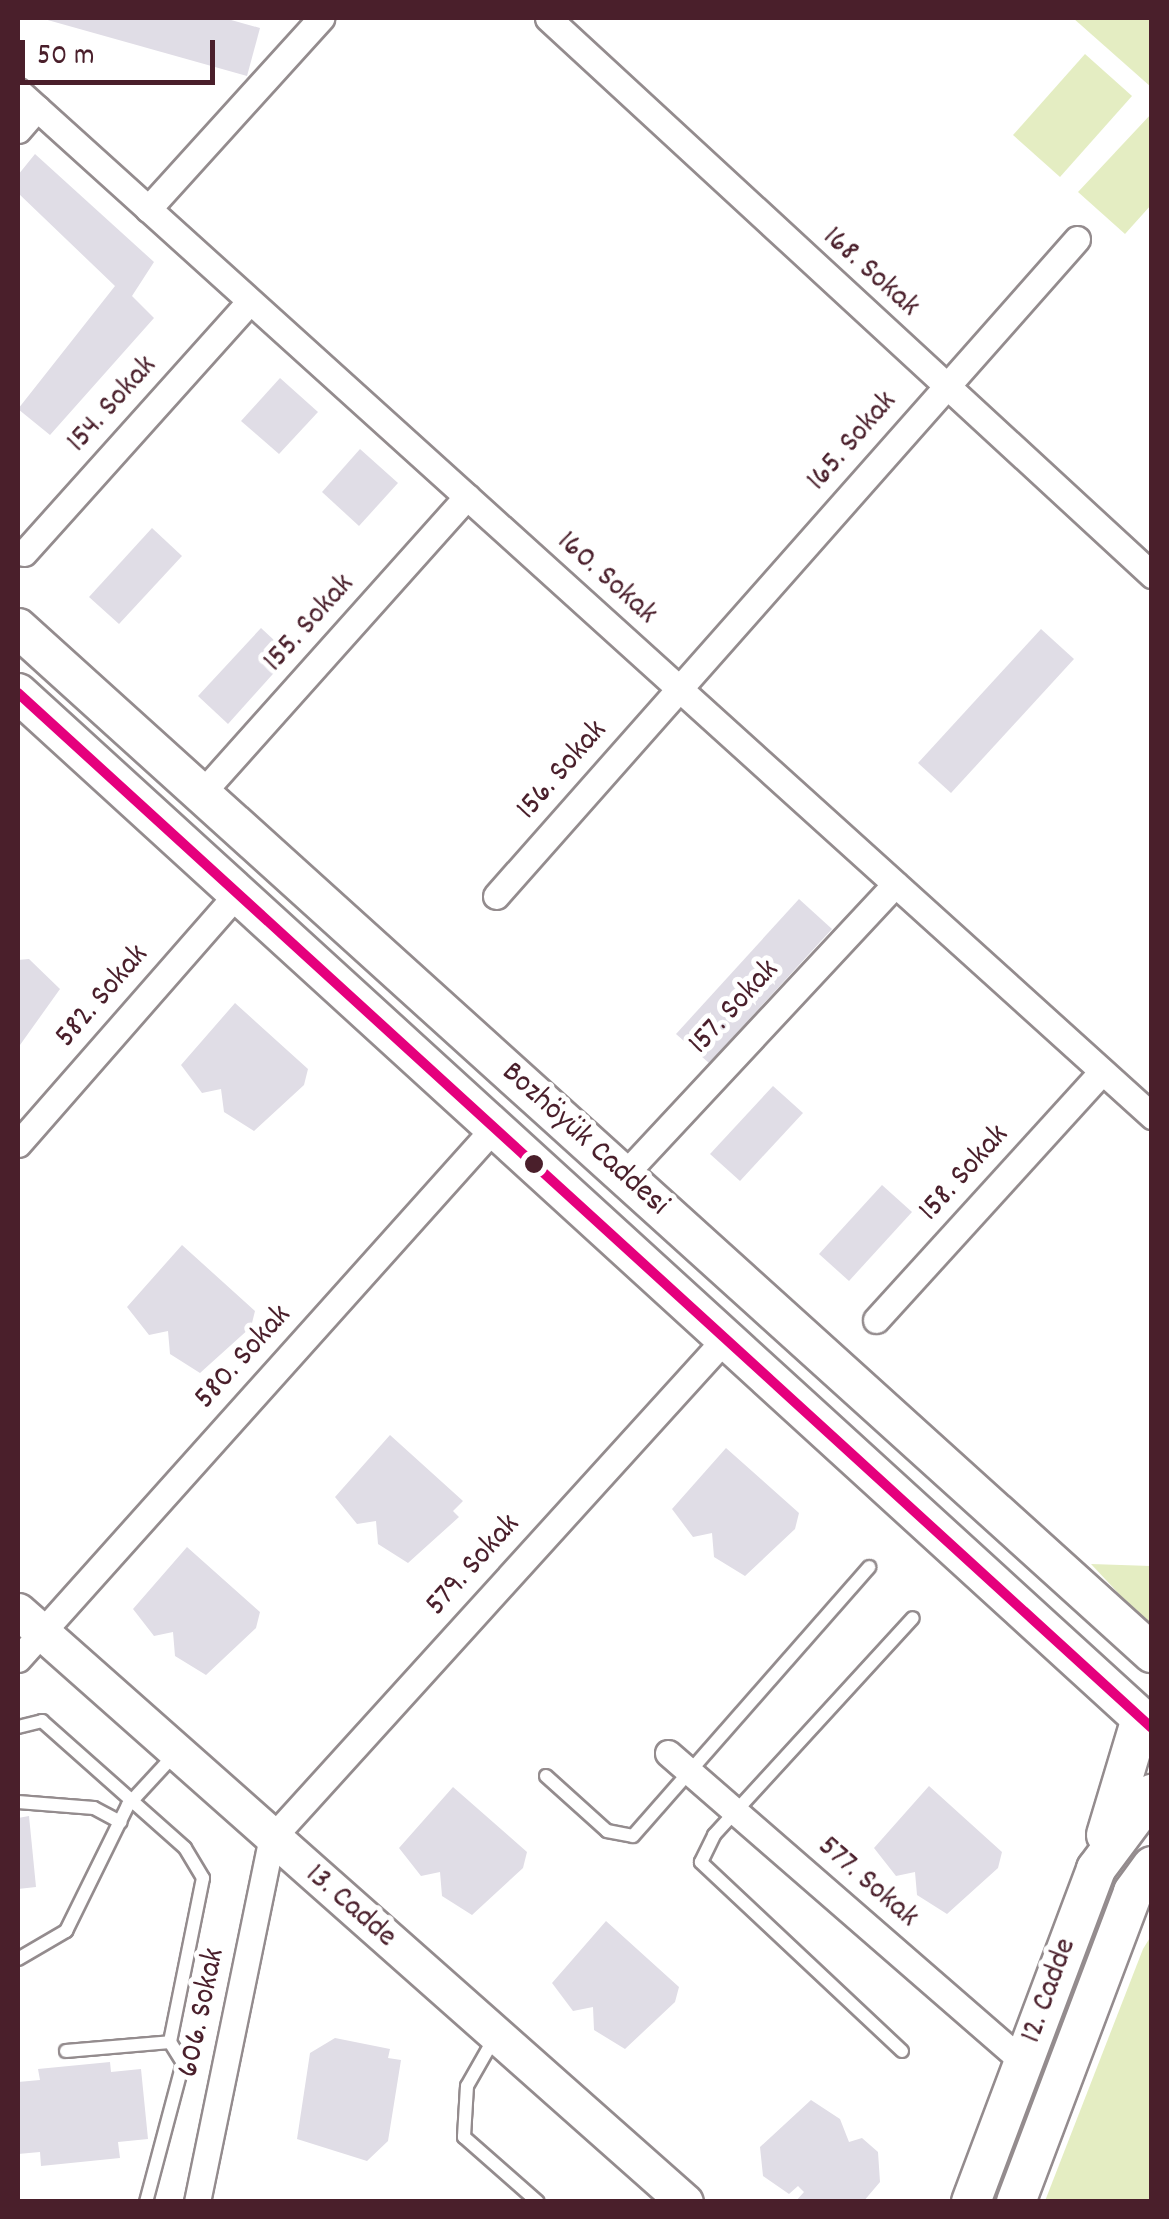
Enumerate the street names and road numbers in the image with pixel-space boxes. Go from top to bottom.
street label: 168. Sokak [813,219,927,327]
street label: 154. Sokak [59,349,167,461]
street label: 165. Sokak [799,384,907,500]
street label: 160. Sokak [548,524,664,634]
street label: 155. Sokak [256,567,364,681]
street label: 156. Sokak [509,713,617,829]
street label: 582. Sokak [48,938,158,1056]
street label: 157. Sokak [681,952,789,1064]
street label: Bozhöyük Caddesi [492,1055,676,1225]
street label: 158. Sokak [912,1118,1018,1230]
street label: 580. Sokak [187,1298,301,1418]
street label: 579. Sokak [418,1507,530,1625]
street label: 577. Sokak [809,1829,925,1937]
street label: 13. Cadde [296,1857,404,1957]
street label: 12. Cadde [1013,1933,1087,2049]
street label: 606. Sokak [171,1945,235,2081]

